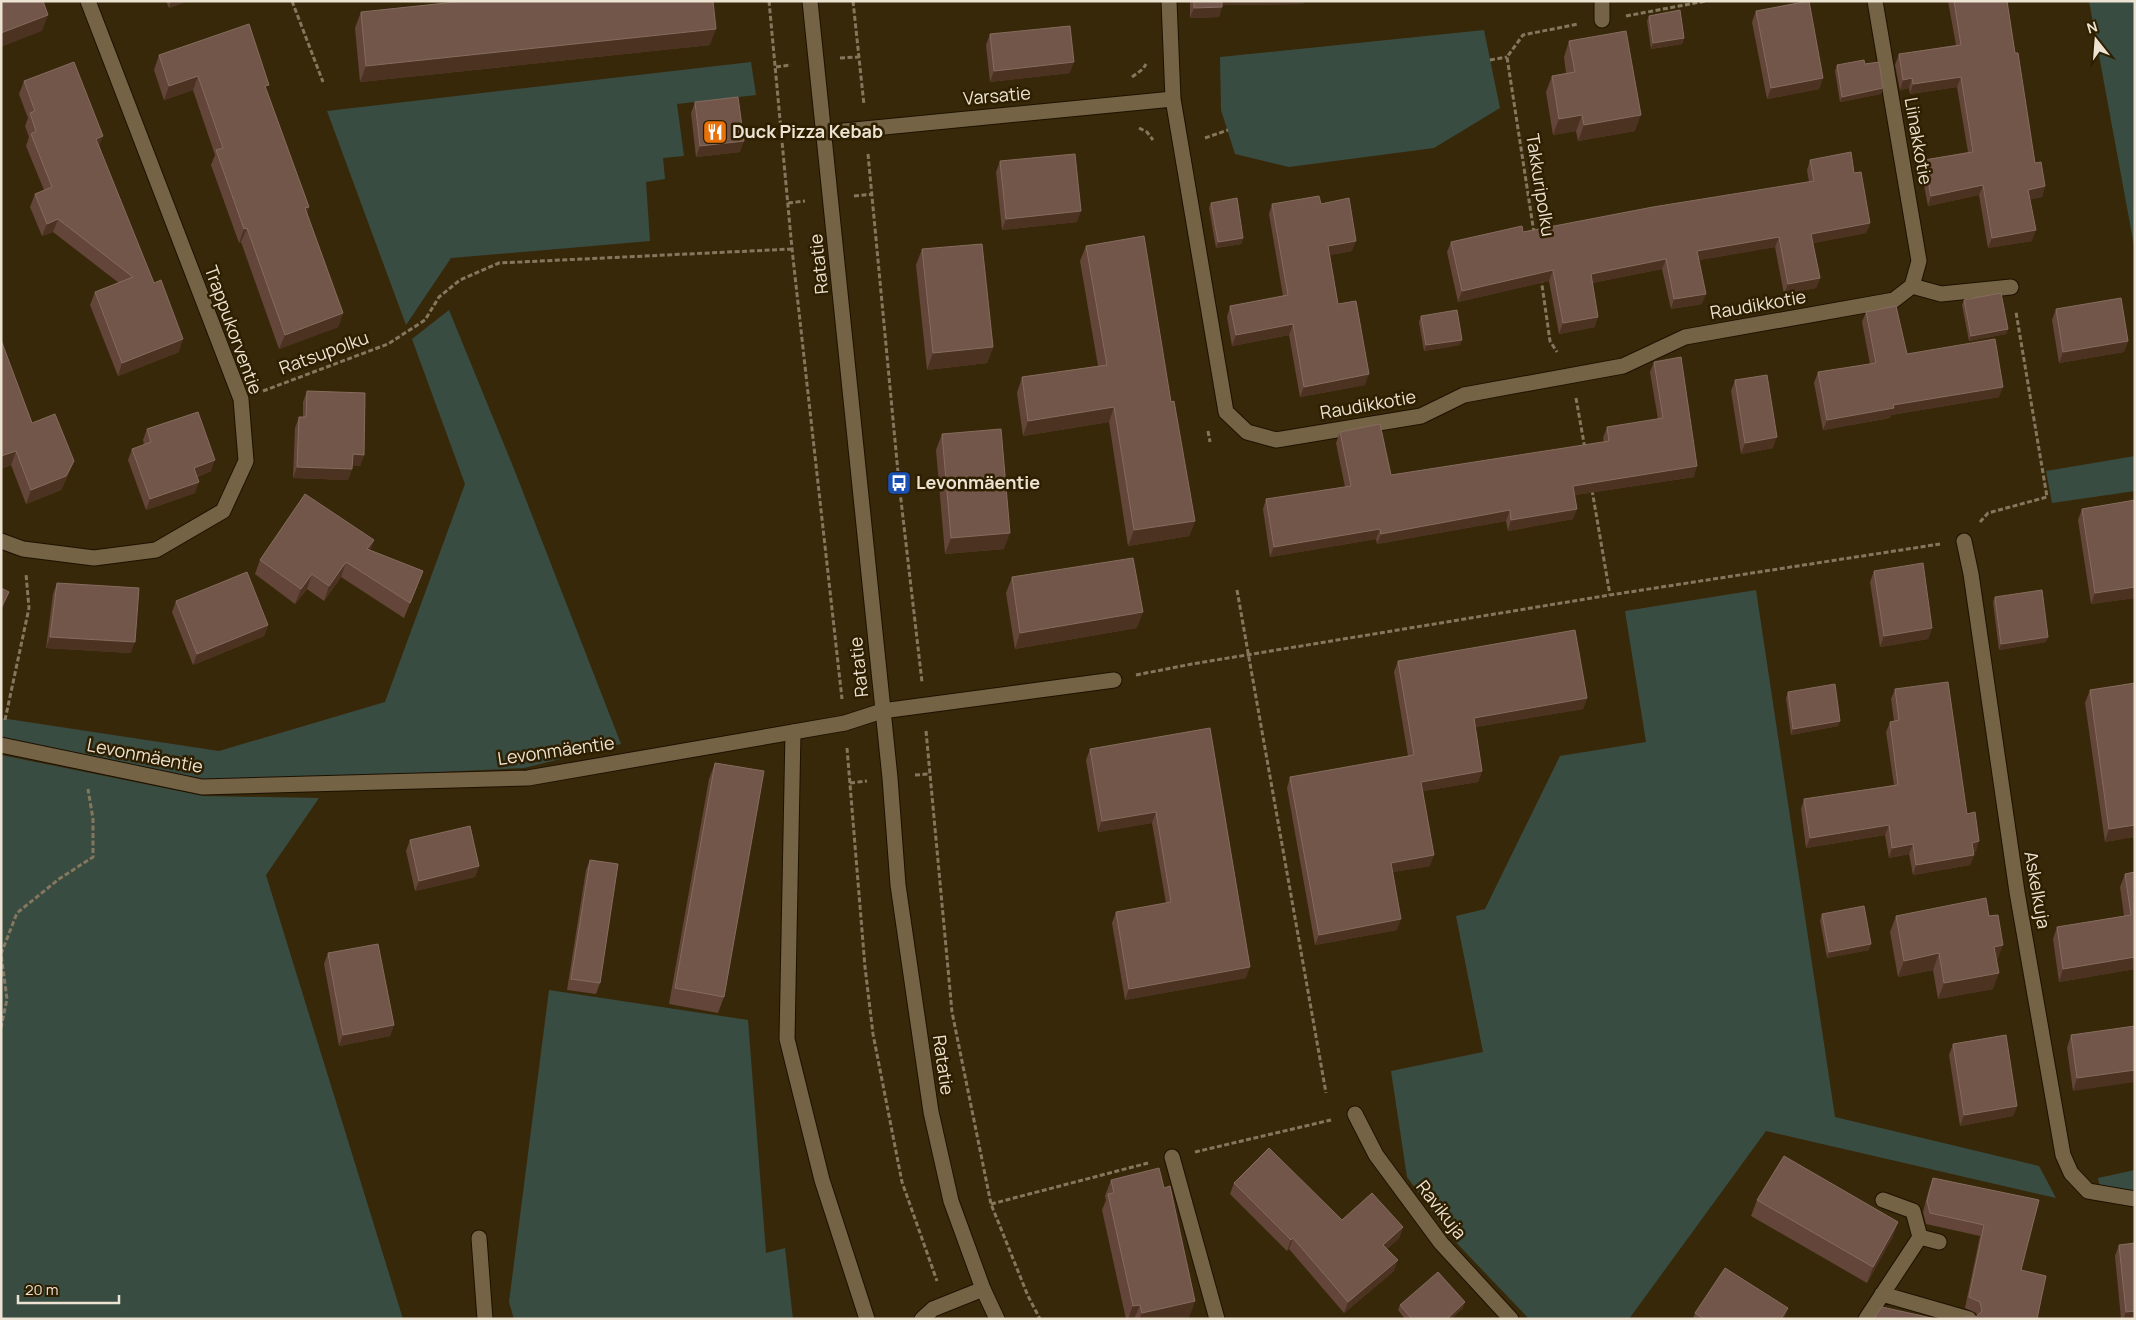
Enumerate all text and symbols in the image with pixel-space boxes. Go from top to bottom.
north arrow [2071,15,2121,65]
text: N [2084,17,2100,38]
street label: Varsatie [962,80,1032,110]
street label: Liinakkotie [1899,95,1938,187]
restaurant icon: Duck Pizza Kebab [702,119,728,145]
place label: Duck Pizza Kebab [732,119,883,143]
street label: Takkuripolku [1521,132,1561,238]
street label: Ratatie [803,233,833,295]
street label: Trappukorventie [199,262,268,397]
street label: Raudikkotie [1708,284,1808,324]
street label: Ratsupolku [275,325,372,379]
street label: Raudikkotie [1318,384,1418,424]
bus stop icon: Levonmäentie [886,470,912,496]
place label: Levonmäentie [916,470,1040,494]
street label: Ratatie [843,636,873,698]
street label: Levonmäentie [496,730,616,770]
street label: Levonmäentie [85,732,205,778]
street label: Askelkuja [2019,849,2057,931]
street label: Ratatie [928,1033,960,1096]
street label: Ravikuja [1411,1175,1472,1244]
scale bar [18,1272,119,1304]
text: 20 m [25,1279,58,1300]

